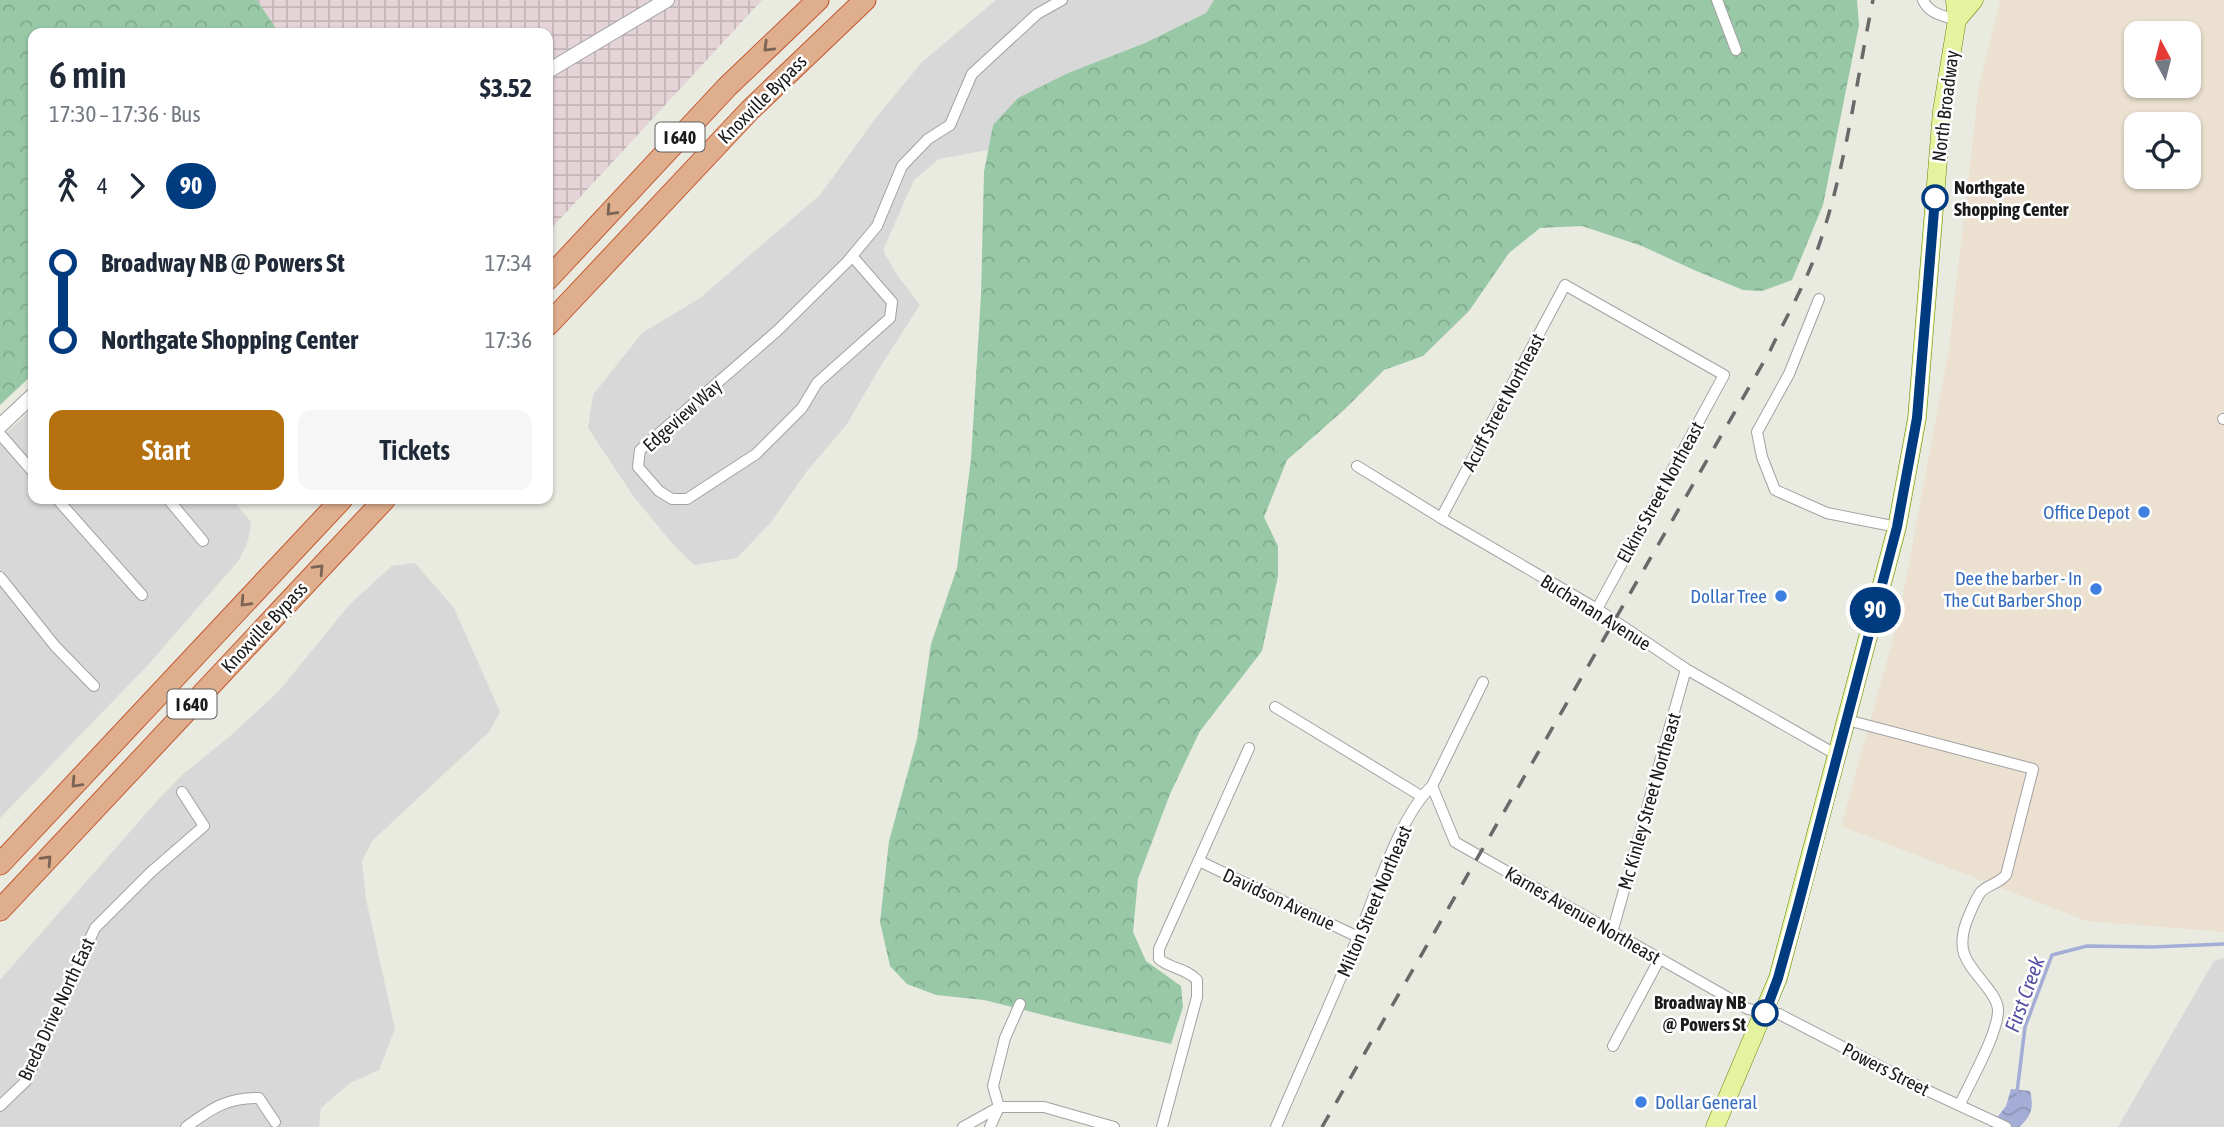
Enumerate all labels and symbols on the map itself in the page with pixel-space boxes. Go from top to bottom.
north arrow [2124,21,2202,98]
one-way arrow [763,38,776,51]
street label: North Broadway [1927,49,1963,163]
street label: Knoxville Bypass [713,50,811,148]
road number: I 640 [656,122,704,152]
place label: Northgate Shopping Center [1954,176,2069,220]
marker: Northgate Shopping Center [1922,185,1948,211]
one-way arrow [607,203,620,216]
street label: Acuff Street Northeast [1457,329,1549,475]
street label: Edgeview Way [638,374,726,456]
street label: Elkins Street Northeast [1612,418,1708,566]
place label: Office Depot [2043,501,2130,523]
marker: Office Depot [2136,504,2152,520]
one-way arrow [311,564,324,577]
place label: Dee the barber - In The Cut Barber Shop [1943,567,2082,611]
street label: Buchanan Avenue [1537,569,1655,655]
street label: Knoxville Bypass [216,577,312,677]
marker: Dee the barber - In The Cut Barber Shop [2088,581,2104,597]
place label: Dollar Tree [1690,585,1767,607]
line badge: 90 [1843,587,1906,633]
marker: Dollar Tree [1773,588,1789,604]
one-way arrow [241,594,254,607]
road number: I 640 [168,690,216,718]
street label: Mc Kinley Street Northeast [1613,710,1685,892]
one-way arrow [71,775,84,788]
street label: Milton Street Northeast [1332,822,1416,980]
one-way arrow [38,855,51,868]
street label: Karnes Avenue Northeast [1501,862,1665,968]
street label: Davidson Avenue [1220,864,1338,934]
street label: Breda Drive North East [13,934,99,1084]
water label: First Creek [1999,952,2049,1035]
place label: Broadway NB @ Powers St [1654,991,1747,1035]
marker: Broadway NB @ Powers St [1752,1000,1778,1026]
street label: Powers Street [1839,1038,1933,1100]
place label: Dollar General [1655,1091,1757,1113]
marker: Dollar General [1633,1094,1649,1110]

